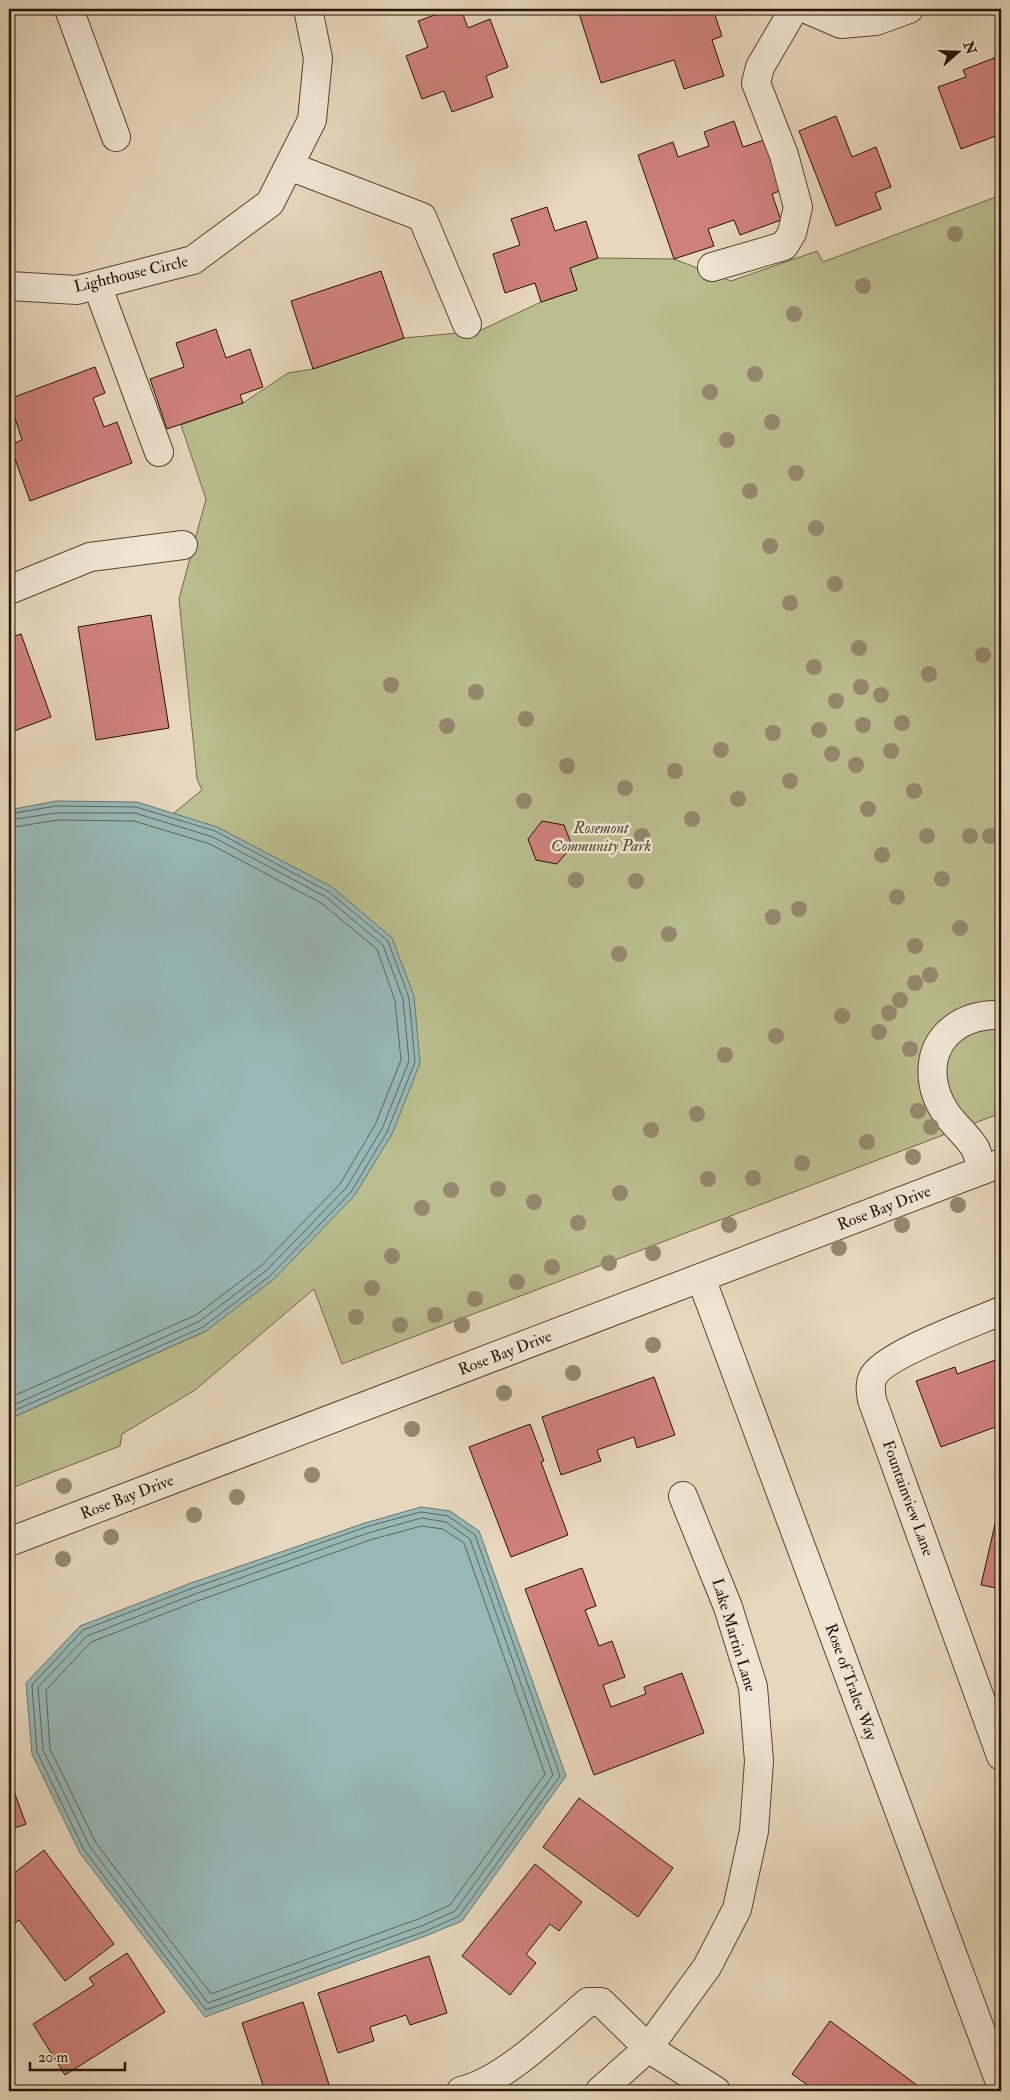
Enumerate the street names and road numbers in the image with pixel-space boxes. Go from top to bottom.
street label: Lighthouse Circle [72,251,190,297]
street label: Rose Bay Drive [834,1181,934,1235]
street label: Rose Bay Drive [455,1326,555,1380]
street label: Fountainview Lane [878,1437,938,1559]
street label: Rose Bay Drive [77,1470,177,1524]
street label: Lake Martin Lane [707,1576,761,1695]
street label: Rose of Tralee Way [821,1621,882,1744]

